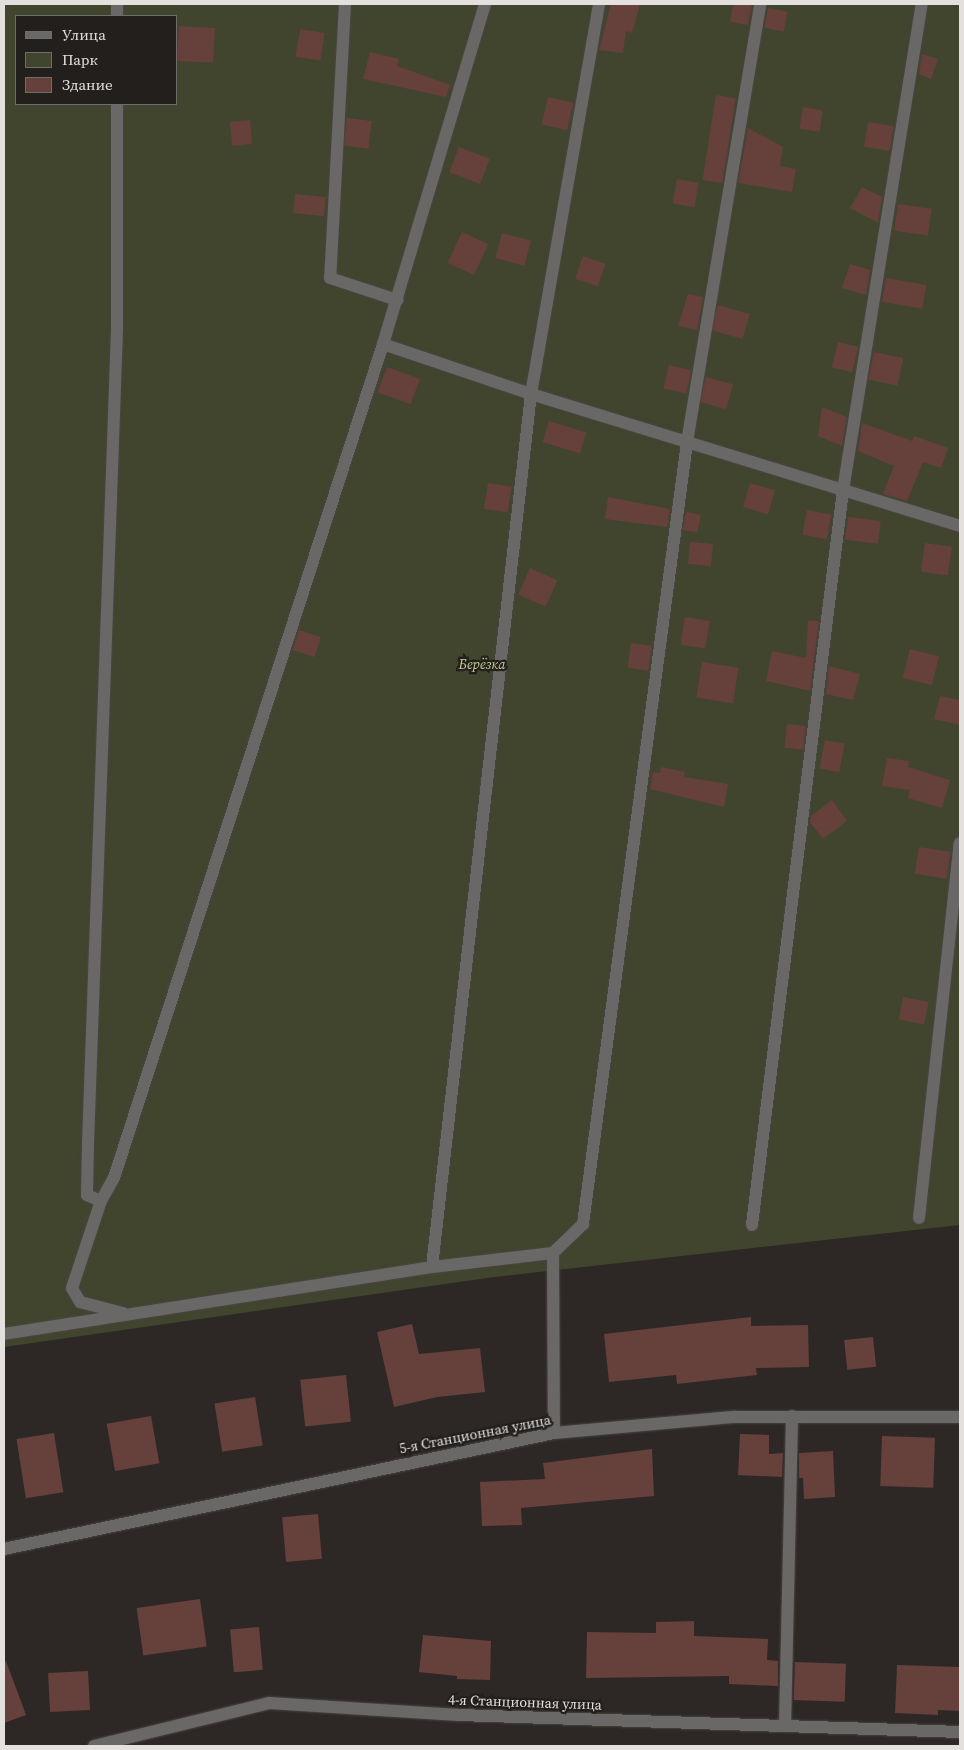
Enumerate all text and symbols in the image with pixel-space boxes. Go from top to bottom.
legend [15,15,178,105]
text: Улица [62,24,106,45]
text: Парк [62,49,98,70]
text: Здание [62,74,113,95]
park label: Берёзка [458,656,506,672]
street label: 5-я Станционная улица [398,1411,552,1457]
street label: 4-я Станционная улица [448,1691,602,1713]

